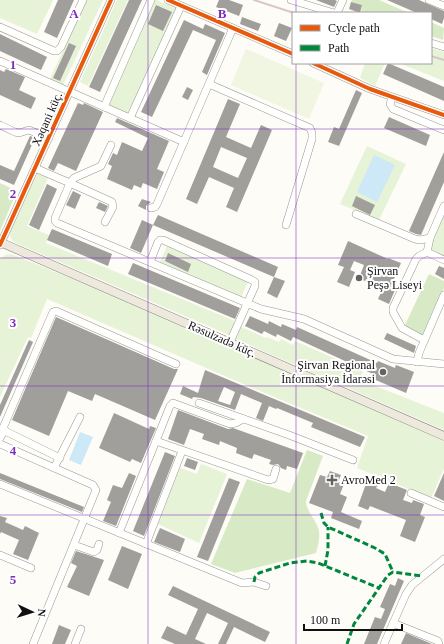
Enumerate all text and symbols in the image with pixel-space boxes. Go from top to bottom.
text: A [69,6,79,21]
text: B [218,6,227,21]
legend [292,12,432,64]
text: Cycle path [328,21,380,35]
text: Path [328,41,349,55]
text: 1 [10,57,16,72]
street label: Xəqani küç. [29,90,65,148]
text: 2 [10,186,16,201]
place label: Şirvan Peşə Liseyi [367,264,423,292]
marker: Şirvan Peşə Liseyi [354,273,364,283]
text: 3 [10,315,17,330]
street label: Rəsulzadə küç. [186,318,258,360]
place label: Şirvan Regional İnformasiya İdarəsi [281,358,376,386]
marker: Şirvan Regional İnformasiya İdarəsi [378,367,388,377]
text: 4 [10,443,17,458]
place label: AvroMed 2 [341,473,396,487]
marker: AvroMed 2 [326,474,338,486]
text: 5 [10,572,17,587]
north arrow [12,592,52,632]
scale bar [304,606,402,632]
text: N [36,608,48,617]
text: 100 m [310,613,341,627]

